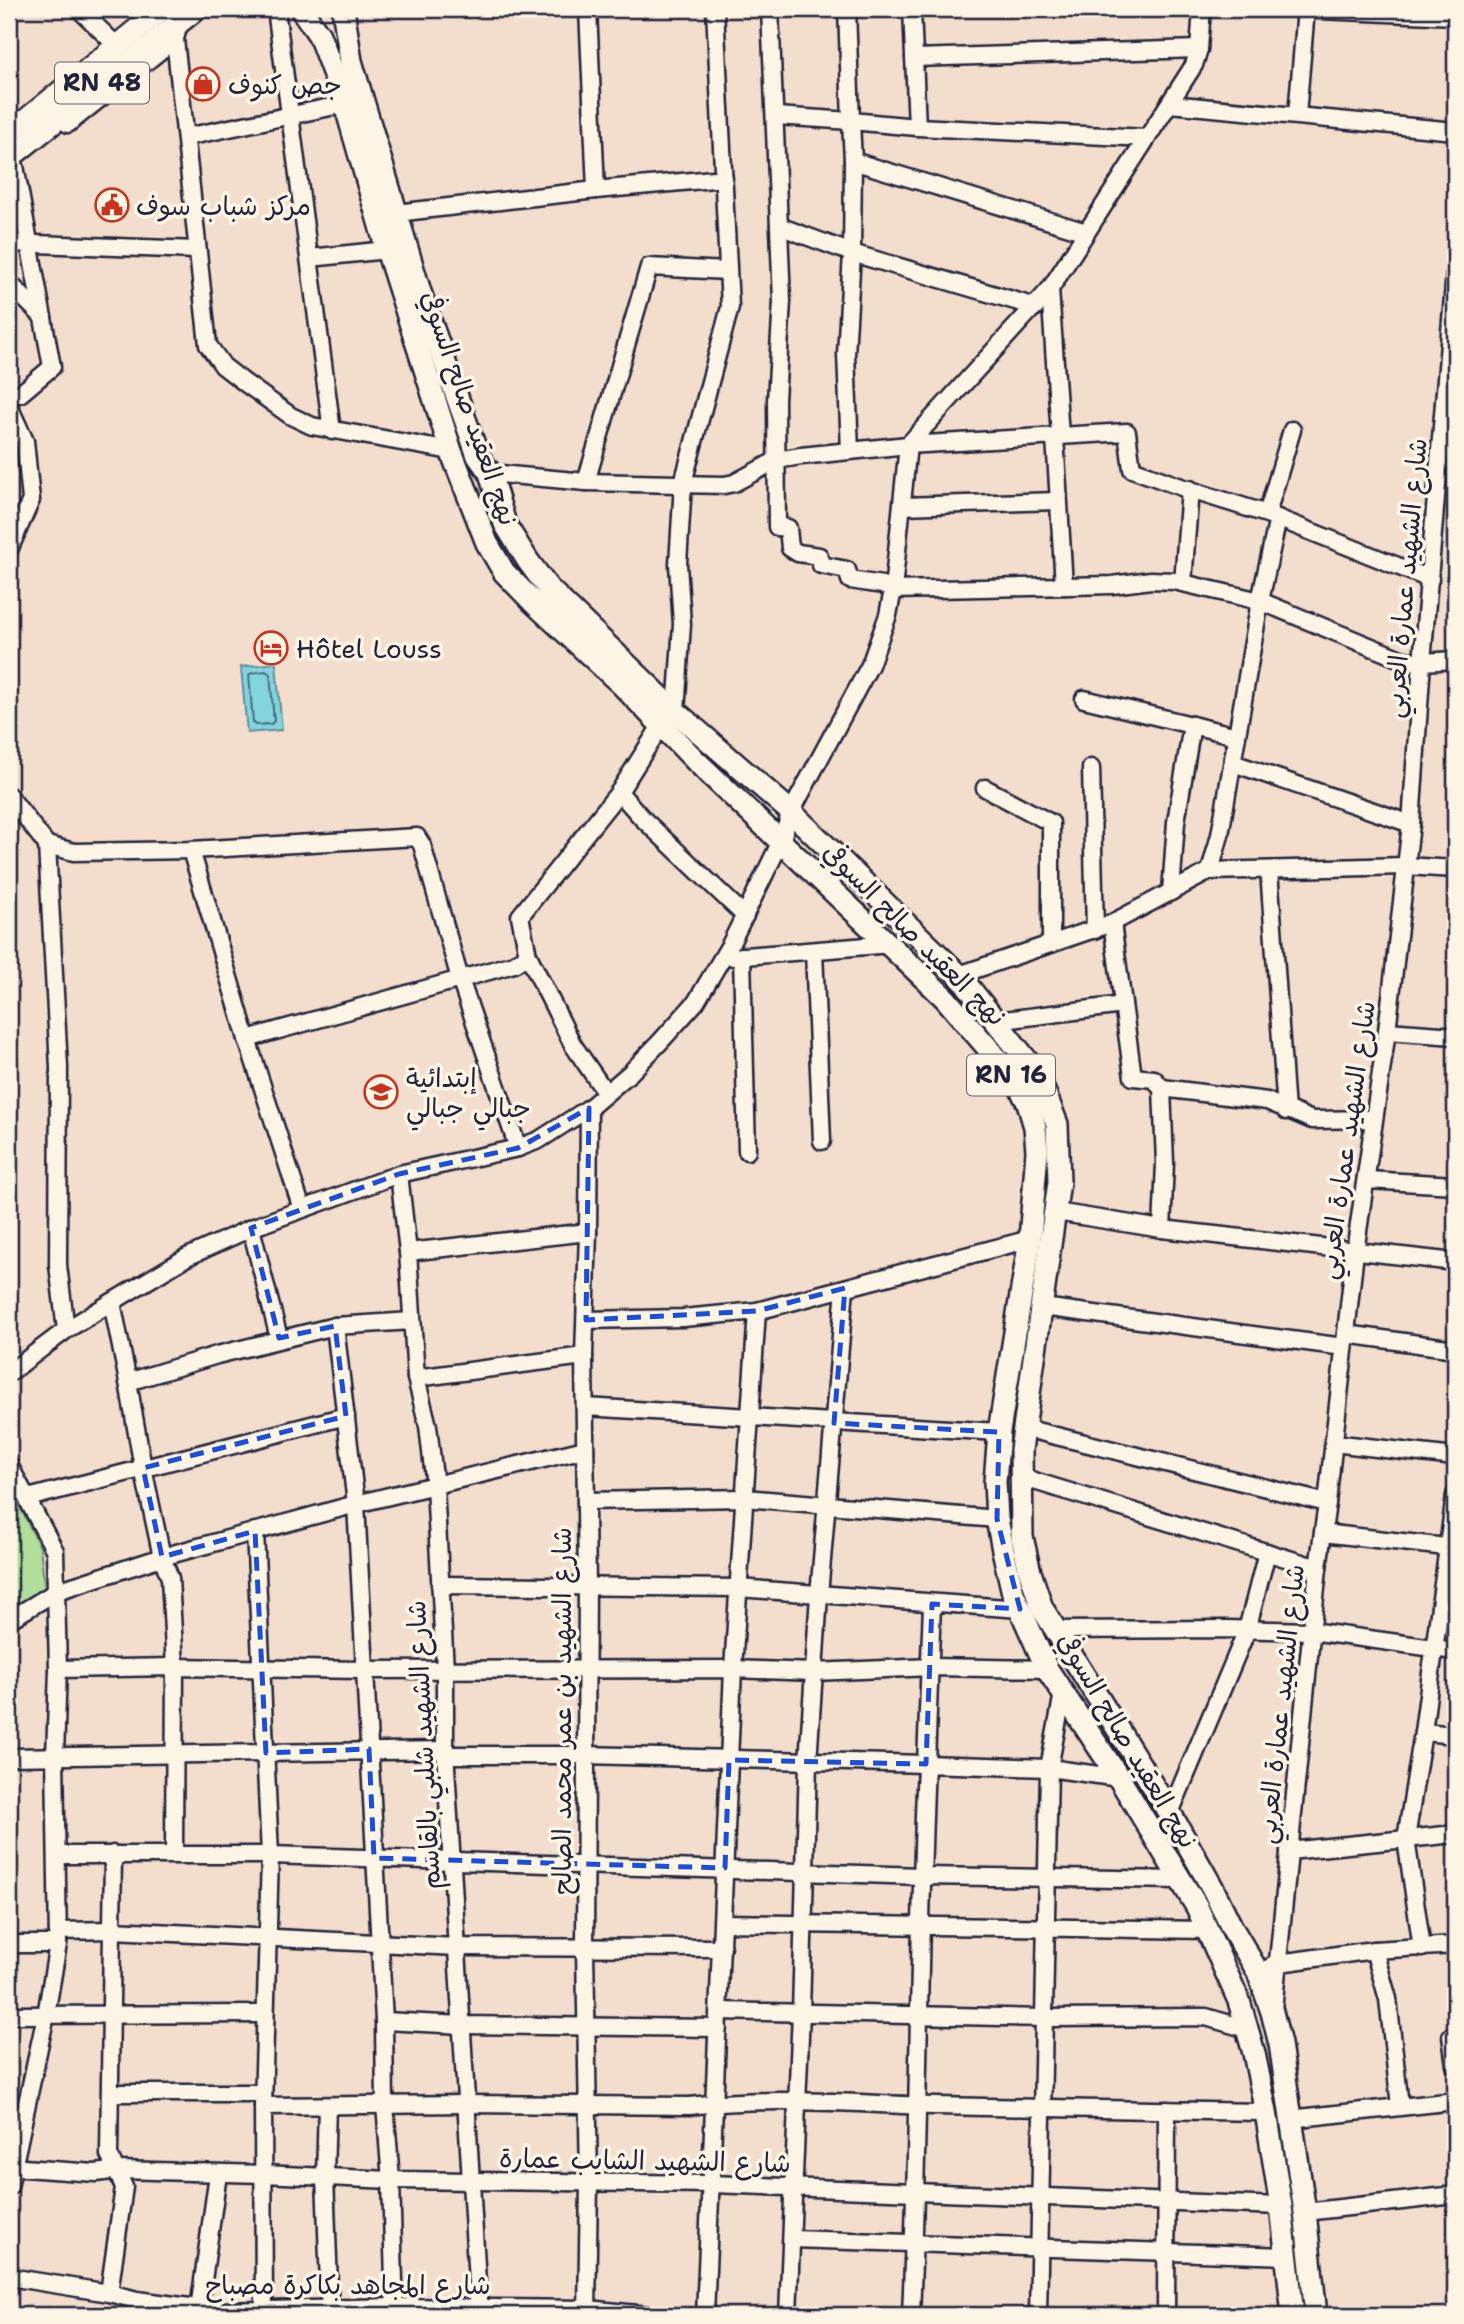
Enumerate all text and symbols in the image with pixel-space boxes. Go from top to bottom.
road number: RN 48 [55,62,149,104]
shop icon: جص كنوف [184,65,222,103]
place label: جص كنوف [228,67,342,102]
public building icon: مركز شباب سوف [93,186,131,224]
place label: مركز شباب سوف [136,188,311,223]
street label: نهج العقيد صالح السوفي [412,286,527,531]
street label: شارع الشهيد عمارة العربي [1375,437,1441,720]
hotel icon: Hôtel Louss [252,629,290,667]
place label: Hôtel Louss [296,631,442,666]
street label: نهج العقيد صالح السوفي [814,835,1014,1035]
street label: شارع الشهيد عمارة العربي [1309,998,1389,1282]
road number: RN 16 [967,1055,1055,1096]
place label: إبتدائية جبالي جبالي [406,1060,531,1131]
school or university icon: إبتدائية جبالي جبالي [362,1073,400,1111]
street label: شارع الشهيد بن عمر محمد الصالح [544,1527,580,1895]
street label: شارع الشهيد عمارة العربي [1248,1562,1318,1846]
street label: شارع الشهيد شلبي بالقاسم [398,1599,454,1890]
street label: نهج العقيد صالح السوفي [1048,1626,1206,1855]
street label: شارع الشهيد الشايب عمارة [499,2140,791,2181]
street label: شارع المجاهد بكاكرة مصباح [205,2267,491,2303]

